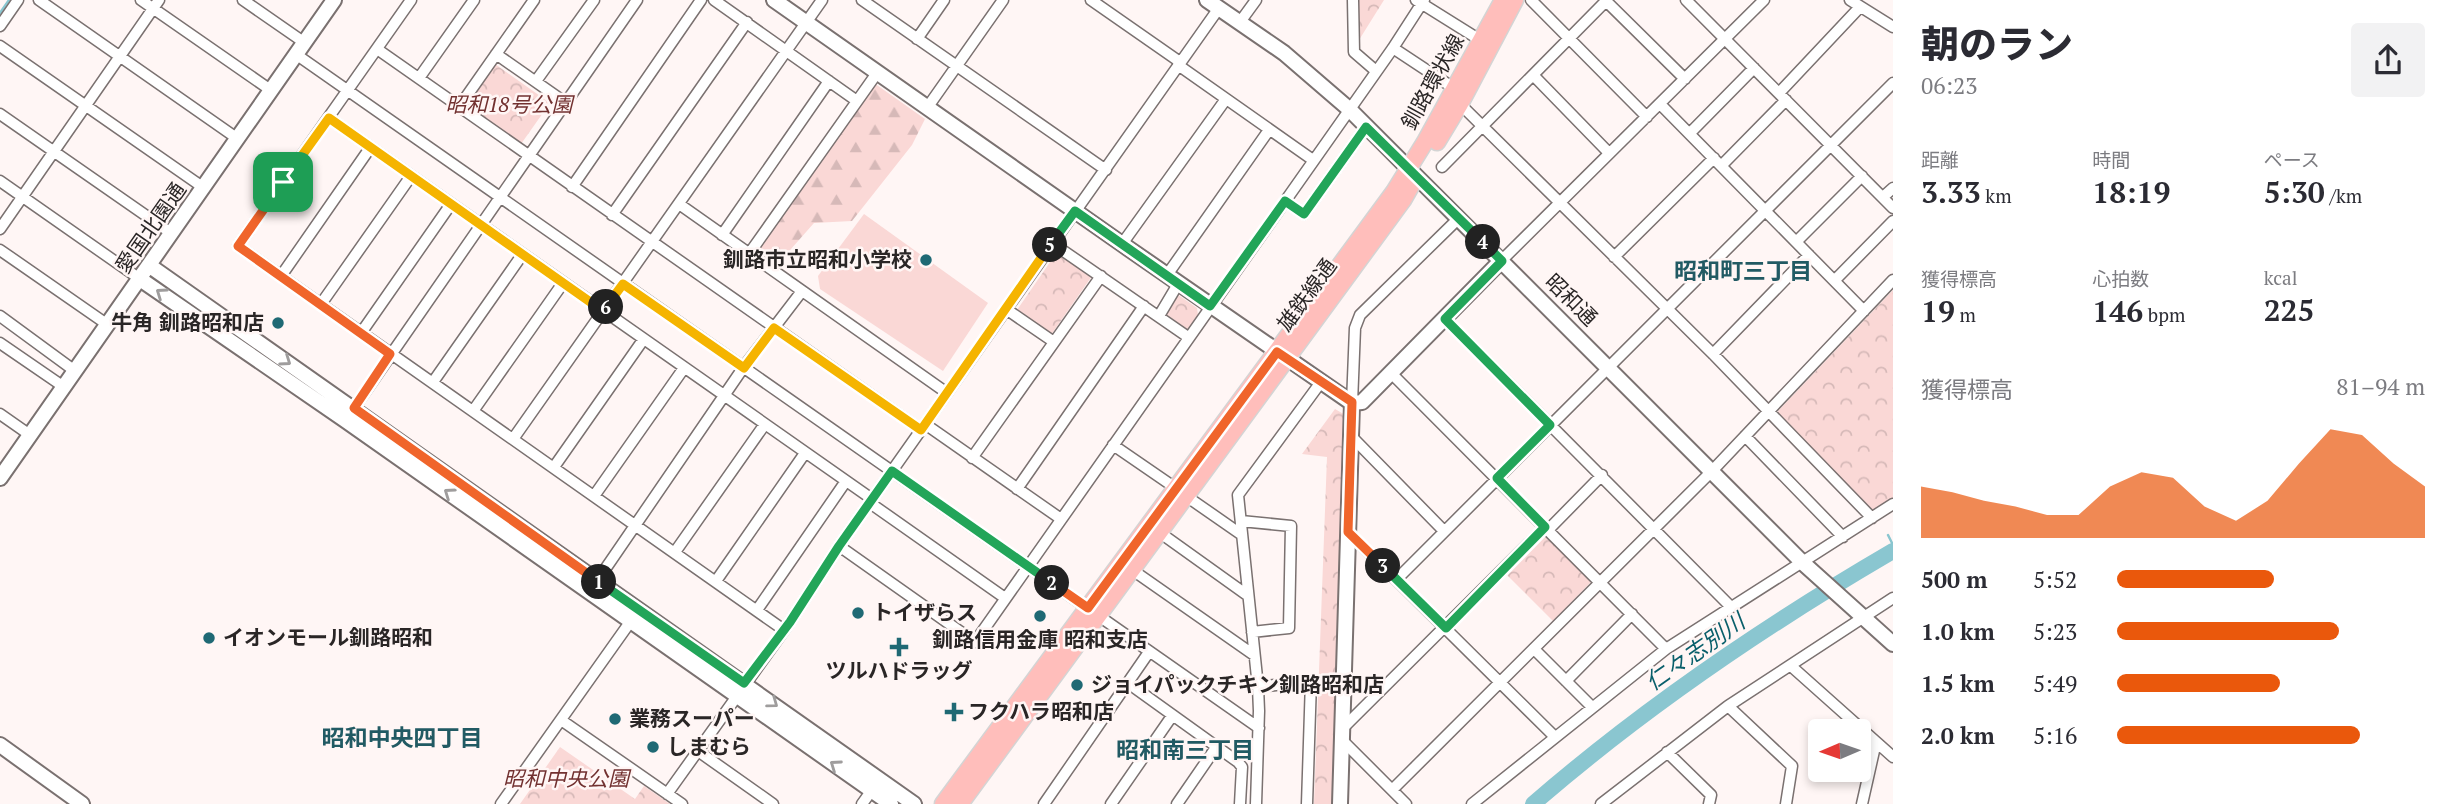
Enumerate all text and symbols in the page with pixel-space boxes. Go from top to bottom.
text: 朝のラン [1921,19,2073,69]
button: share [2351,23,2425,97]
street label: 釧路環状線 [1394,29,1470,134]
text: 06:23 [1921,70,1978,101]
park label: 昭和18号公園 [445,90,575,118]
text: 距離 [1921,147,1959,172]
text: 時間 [2092,147,2130,172]
text: ペース [2264,147,2320,172]
pin [253,152,313,212]
icon: arrive [264,163,302,201]
text: 3.33 [1921,172,1981,212]
text: 18:19 [2092,172,2170,212]
text: 5:30 [2264,172,2325,212]
street label: 愛国北園通 [109,176,192,278]
text: km [1981,183,2012,208]
text: /km [2325,183,2362,208]
pin: 4 [1466,224,1500,260]
pin: 5 [1032,228,1068,262]
text: 4 [1477,229,1488,254]
text: 5 [1044,232,1055,257]
place label: 釧路市立昭和小学校 [723,245,912,273]
marker: 釧路市立昭和小学校 [918,252,934,268]
street label: 雄鉄線通 [1270,252,1342,337]
district label: 昭和町三丁目 [1674,255,1812,286]
text: kcal [2264,265,2297,290]
text: 獲得標高 [1921,266,1997,291]
text: 心拍数 [2092,266,2149,291]
street label: 昭和通 [1540,267,1604,331]
one-way arrow [156,289,169,302]
pin: 6 [588,290,624,324]
text: 225 [2264,290,2315,330]
text: 19 [1921,291,1955,331]
text: 146 [2092,291,2143,331]
text: 6 [600,294,611,319]
text: m [1955,302,1976,327]
text: bpm [2143,302,2185,327]
place label: 牛角 釧路昭和店 [111,308,264,336]
marker: 牛角 釧路昭和店 [270,315,286,331]
one-way arrow [278,353,291,365]
text: 81–94 m [2336,371,2425,402]
text: 獲得標高 [1921,374,2013,405]
one-way arrow [444,489,457,501]
pin: 3 [1366,548,1400,584]
text: 3 [1377,553,1388,578]
pin: 1 [582,564,616,600]
text: 500 m [1921,564,1987,595]
text: 5:52 [2033,564,2077,595]
pin: 2 [1034,566,1070,600]
text: 1 [593,569,604,594]
text: 2 [1046,570,1057,595]
place label: トイザらス [872,598,977,626]
water label: 仁々志別川 [1639,604,1753,697]
marker: トイザらス [850,605,866,621]
marker: 釧路信用金庫 昭和支店 [1032,608,1048,624]
text: 1.0 km [1921,616,1995,647]
text: 5:23 [2033,616,2077,647]
place label: イオンモール釧路昭和 [223,623,433,651]
place label: 釧路信用金庫 昭和支店 [932,625,1148,653]
marker: イオンモール釧路昭和 [201,630,217,646]
marker: ツルハドラッグ [891,639,907,655]
place label: ツルハドラッグ [826,656,973,684]
text: 1.5 km [1921,668,1995,699]
text: 5:49 [2033,668,2077,699]
place label: ジョイパックチキン釧路昭和店 [1091,670,1384,698]
marker: ジョイパックチキン釧路昭和店 [1069,677,1085,693]
one-way arrow [765,695,778,707]
place label: フクハラ昭和店 [968,697,1114,725]
place label: 業務スーパー [629,704,755,732]
marker: フクハラ昭和店 [946,704,962,720]
marker: 業務スーパー [607,711,623,727]
north arrow [1808,719,1871,782]
map controls [1808,719,1871,782]
text: 2.0 km [1921,720,1995,751]
text: 5:16 [2033,720,2077,751]
district label: 昭和中央四丁目 [322,722,483,753]
place label: しまむら [667,732,751,760]
district label: 昭和南三丁目 [1116,734,1254,765]
marker: しまむら [645,739,661,755]
one-way arrow [830,760,843,773]
park label: 昭和中央公園 [503,764,632,792]

